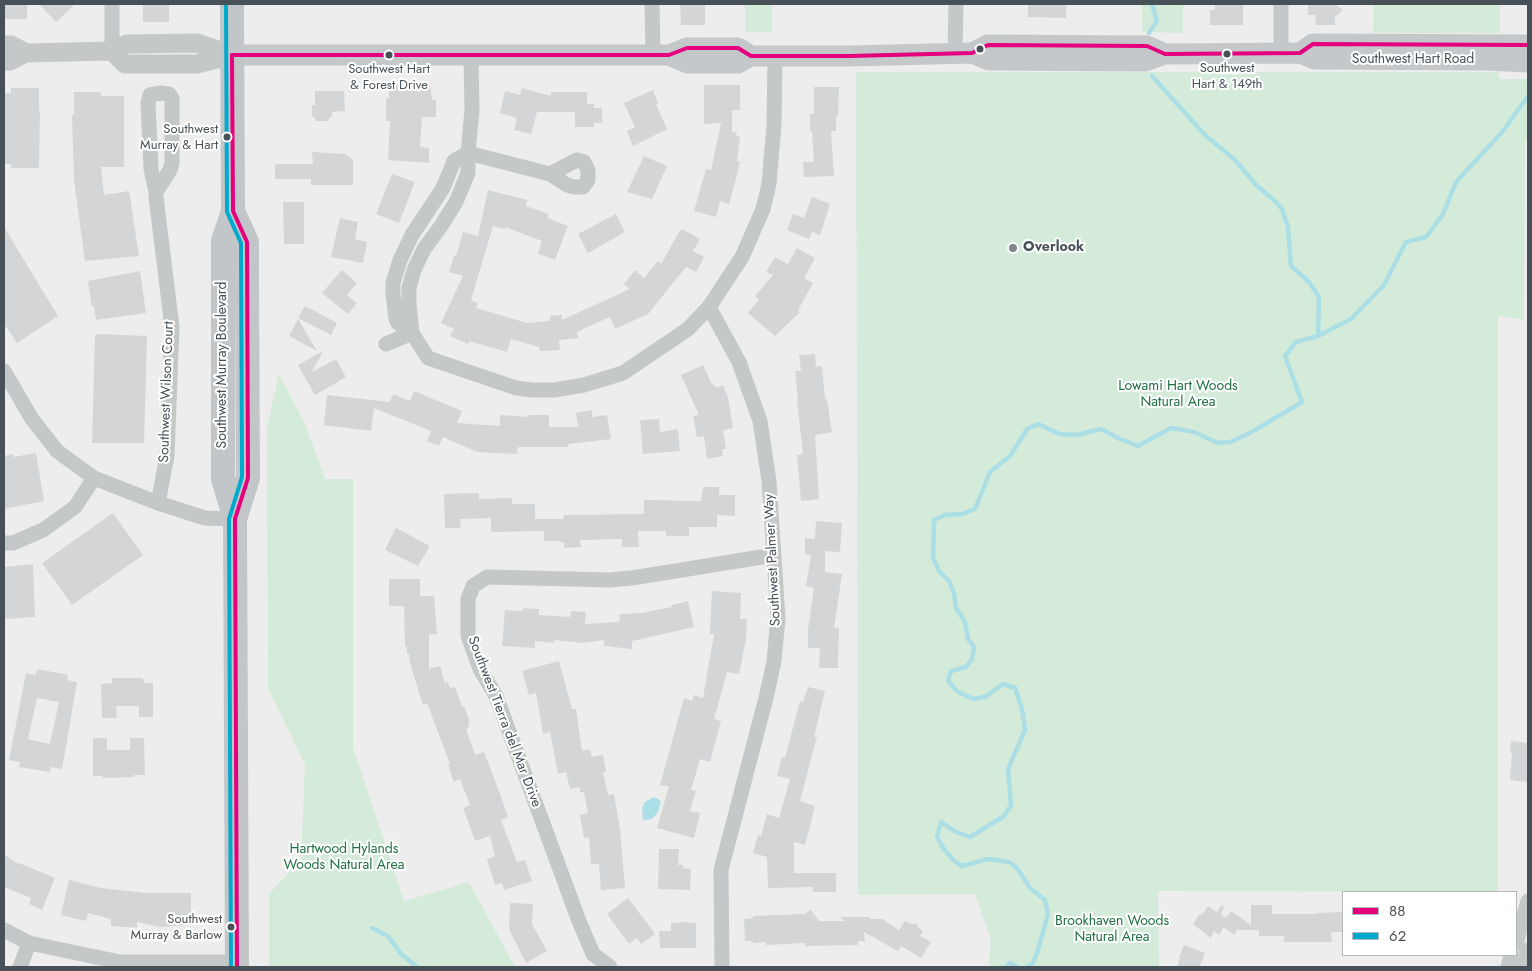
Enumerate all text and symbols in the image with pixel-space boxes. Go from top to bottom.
unlabelled marker [975,44,985,54]
marker: Southwest Hart & 149th [1222,49,1232,59]
marker: Southwest Hart & Forest Drive [384,50,394,60]
street label: Southwest Hart Road [1352,52,1474,68]
place label: Southwest Hart & 149th [1192,61,1262,92]
place label: Southwest Hart & Forest Drive [348,62,430,93]
place label: Southwest Murray & Hart [140,122,218,153]
marker: Southwest Murray & Hart [222,132,232,142]
place label: Overlook [1023,240,1084,256]
marker: Overlook [1007,242,1019,254]
street label: Southwest Murray Boulevard [215,281,231,449]
street label: Southwest Wilson Court [156,321,178,463]
park label: Lowami Hart Woods Natural Area [1118,379,1238,412]
street label: Southwest Palmer Way [761,493,785,627]
street label: Southwest Tierra del Mar Drive [464,634,544,810]
park label: Hartwood Hylands Woods Natural Area [284,842,404,874]
legend [1342,891,1517,956]
text: 88 [1389,900,1405,922]
place label: Southwest Murray & Barlow [131,912,222,943]
park label: Brookhaven Woods Natural Area [1055,914,1169,946]
marker: Southwest Murray & Barlow [226,922,236,932]
text: 62 [1389,925,1406,947]

